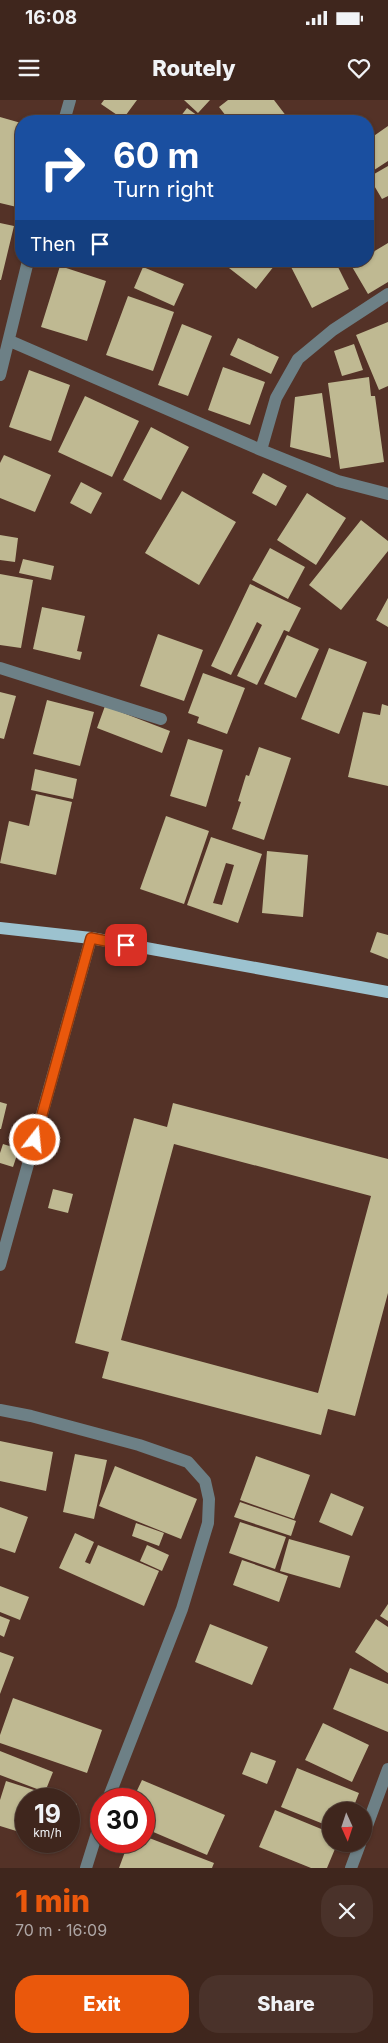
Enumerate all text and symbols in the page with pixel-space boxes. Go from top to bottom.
text: 16:08 [25,6,77,29]
icon: menu [15,54,43,82]
icon: heart [345,54,373,82]
text: Routely [152,55,236,81]
text: 60 m [113,134,200,176]
icon: right [30,135,95,200]
text: Turn right [113,176,214,202]
icon: arrive [86,230,114,258]
text: Then [30,233,76,256]
pin [105,924,147,966]
icon: arrive [112,931,140,959]
position arrow [8,1113,60,1165]
speed limit sign: 30 [90,1788,155,1853]
text: 19 [34,1799,61,1829]
north arrow [322,1802,372,1852]
map controls [322,1802,372,1852]
text: km/h [33,1825,62,1840]
text: 1 min [15,1883,90,1919]
button: close [321,1885,373,1937]
text: 70 m · 16:09 [15,1920,107,1940]
button: Exit [15,1975,189,2033]
button: Share [199,1975,373,2033]

